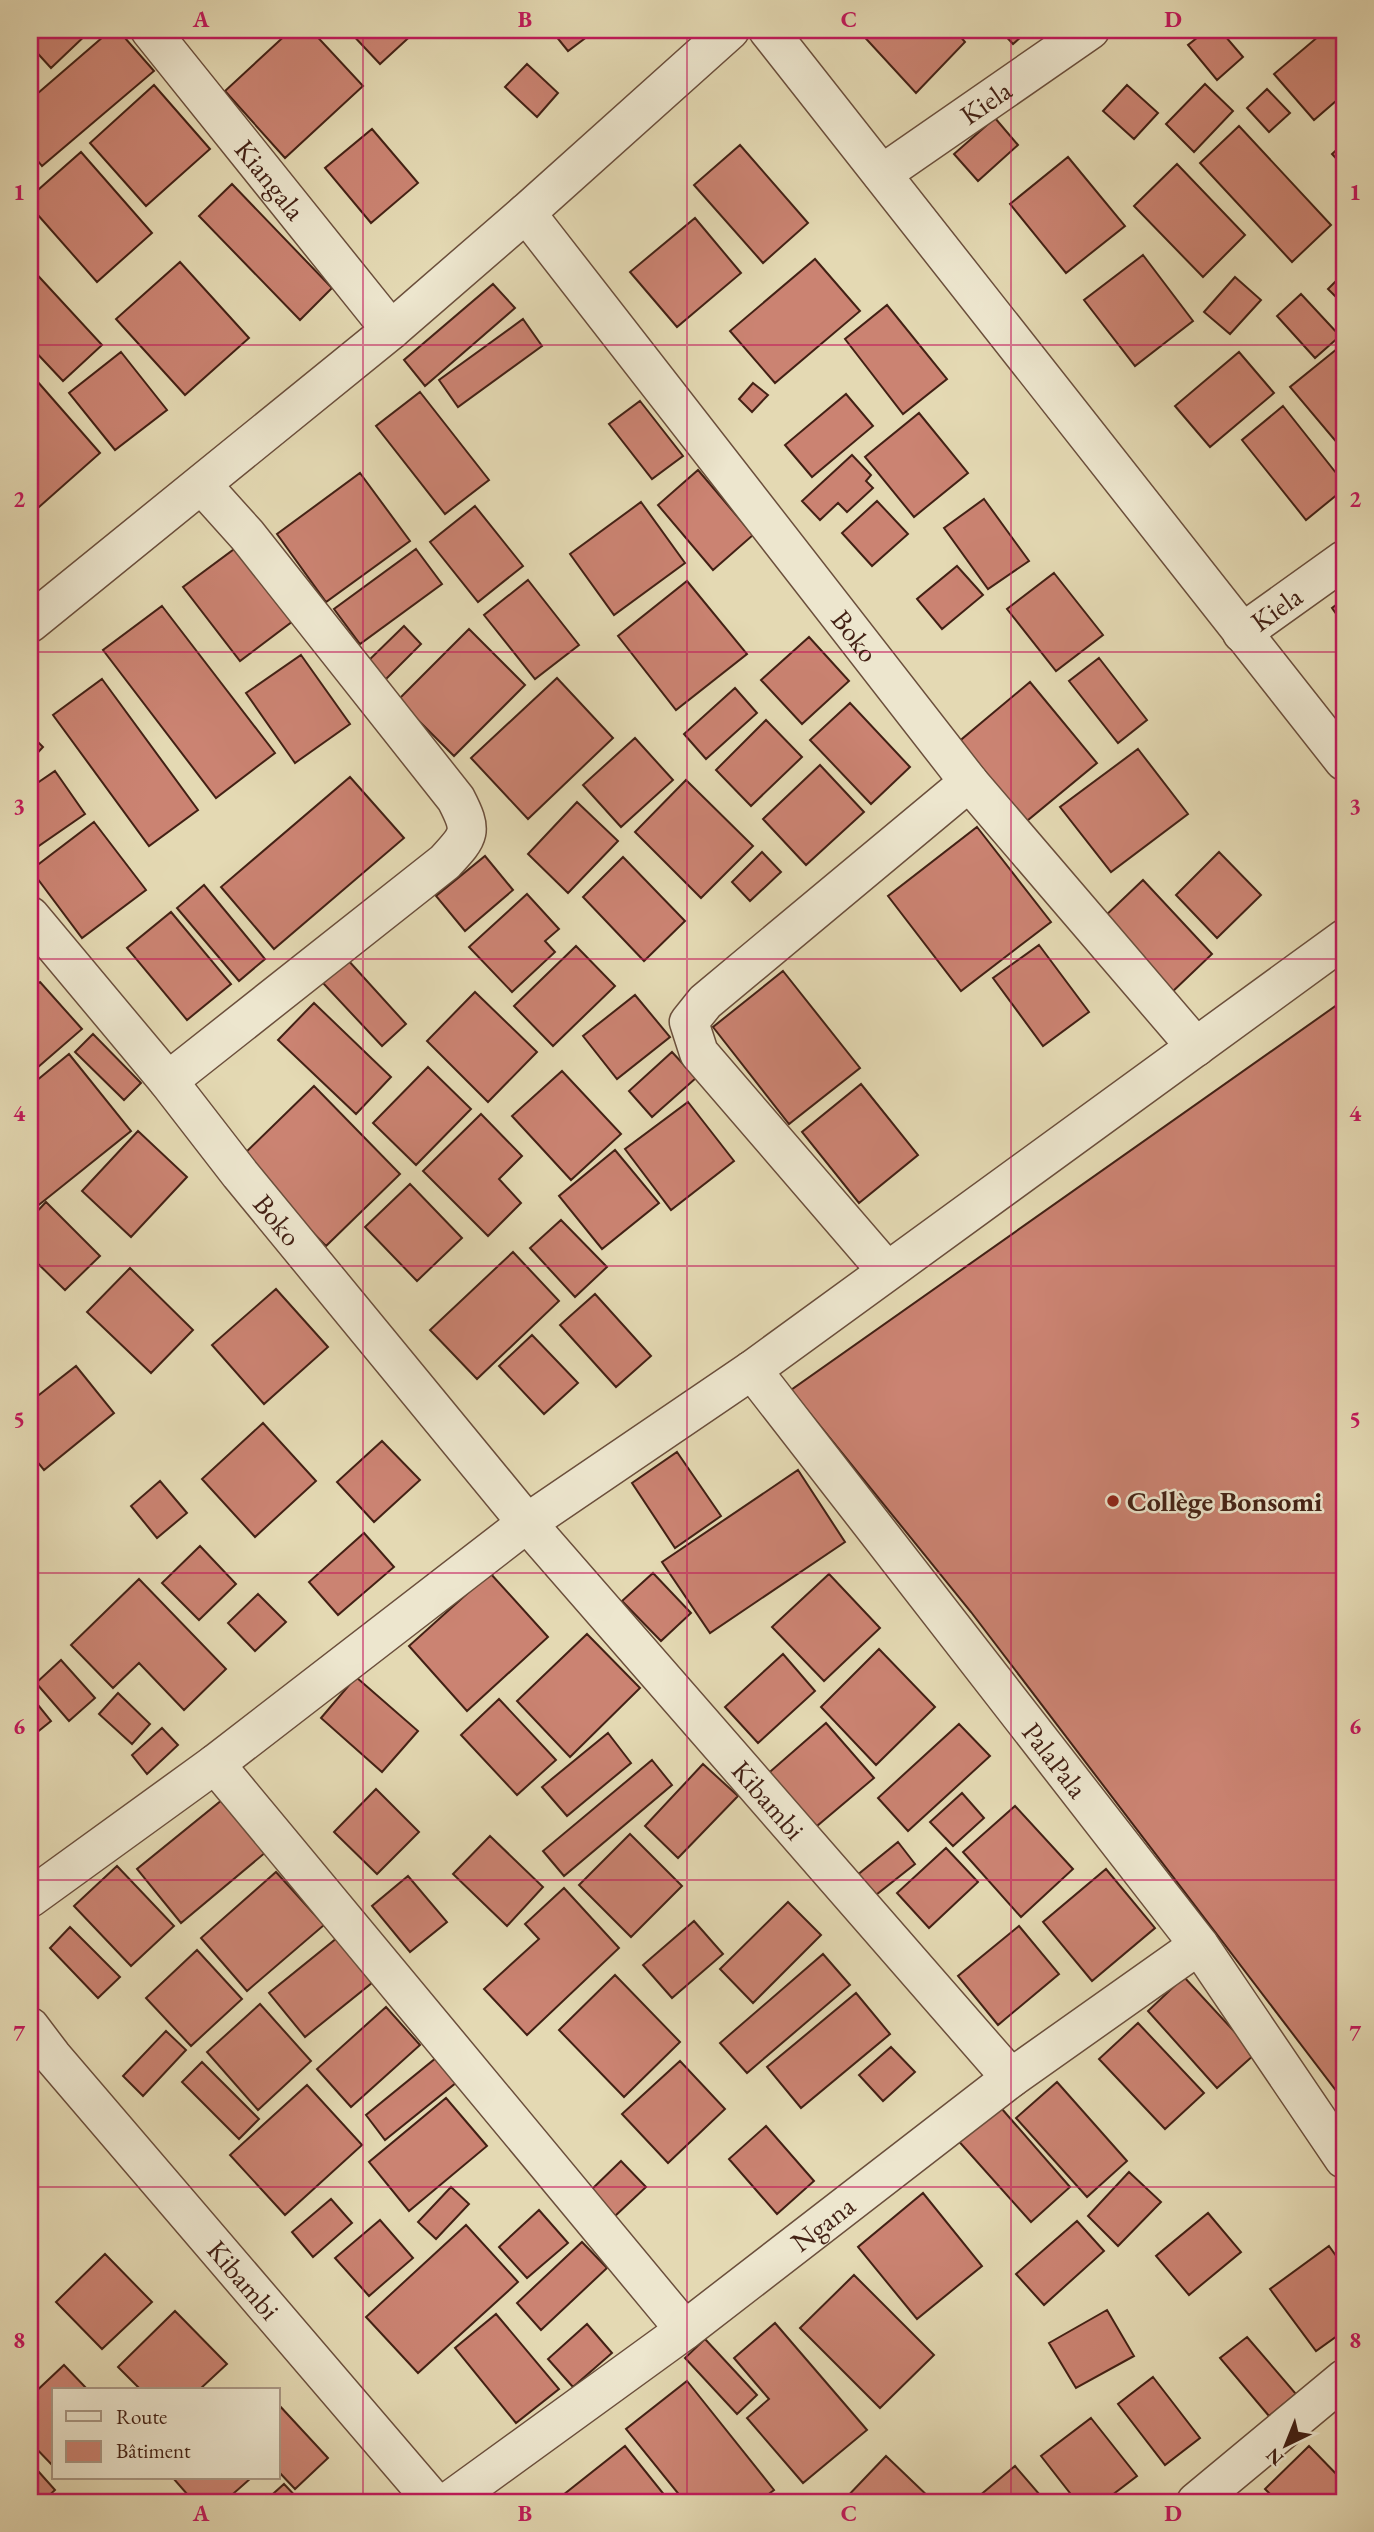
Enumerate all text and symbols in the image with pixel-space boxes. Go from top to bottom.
text: A [192,4,210,34]
text: B [518,4,532,34]
text: C [841,4,857,34]
text: D [1164,4,1182,34]
street label: Kiela [953,71,1019,133]
street label: Kiangala [227,132,314,228]
text: 1 [13,177,25,207]
text: 1 [1349,177,1361,207]
text: 2 [13,484,25,514]
text: 2 [1349,484,1361,514]
street label: Kiela [1243,578,1310,639]
street label: Boko [824,602,887,669]
text: 3 [13,791,25,821]
text: 3 [1349,791,1361,821]
text: 4 [13,1098,26,1128]
text: 4 [1349,1098,1362,1128]
street label: Boko [246,1186,310,1253]
text: 5 [13,1404,25,1434]
text: 5 [1349,1404,1361,1434]
place label: Collège Bonsomi [1127,1483,1322,1519]
marker: Collège Bonsomi [1105,1493,1121,1509]
text: 6 [13,1711,25,1741]
text: 6 [1349,1711,1361,1741]
street label: PalaPala [1014,1715,1096,1806]
street label: Kibambi [724,1753,813,1847]
text: 7 [13,2018,26,2048]
text: 7 [1349,2018,1362,2048]
street label: Ngana [783,2187,863,2260]
street label: Kibambi [199,2232,288,2327]
text: 8 [13,2325,25,2355]
text: 8 [1349,2325,1361,2355]
legend [52,2388,280,2480]
text: Route [116,2403,167,2430]
north arrow [1252,2410,1322,2480]
text: Bâtiment [116,2437,191,2464]
text: N [1260,2442,1289,2471]
text: A [192,2498,210,2528]
text: B [518,2498,532,2528]
text: C [841,2498,857,2528]
text: D [1164,2498,1182,2528]

